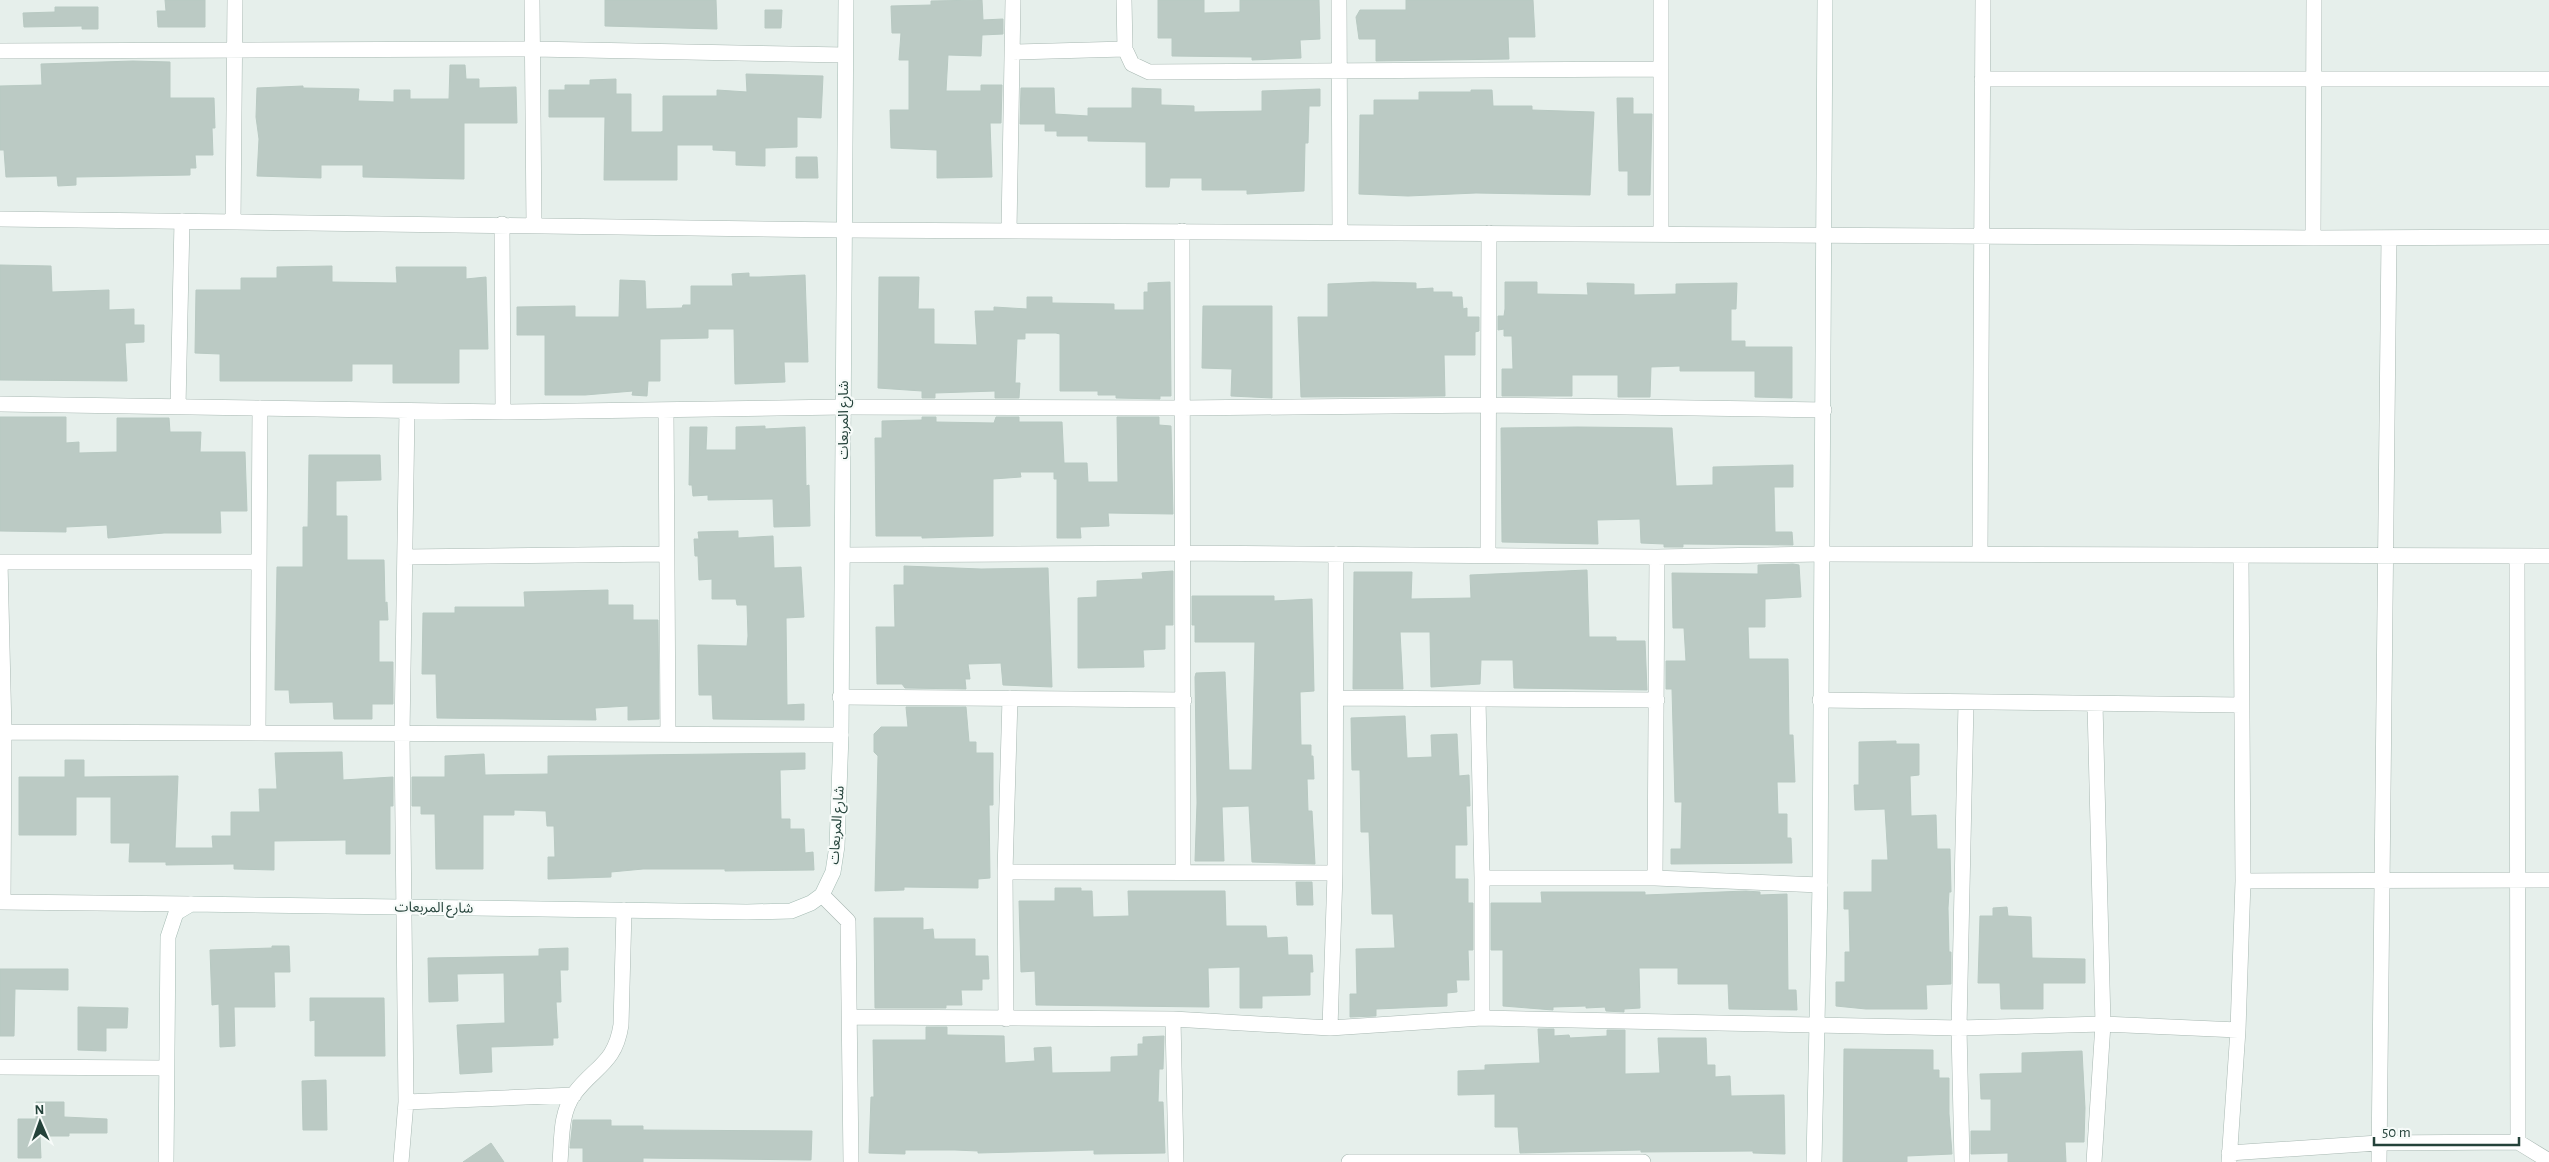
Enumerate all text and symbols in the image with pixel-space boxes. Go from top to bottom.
street label: شارع المربعات [837,381,854,459]
street label: شارع المربعات [827,785,850,865]
street label: شارع المربعات [394,900,474,919]
north arrow [15,1097,65,1147]
text: N [34,1103,45,1117]
scale bar [2374,1114,2519,1146]
text: 50 m [2382,1125,2411,1140]

